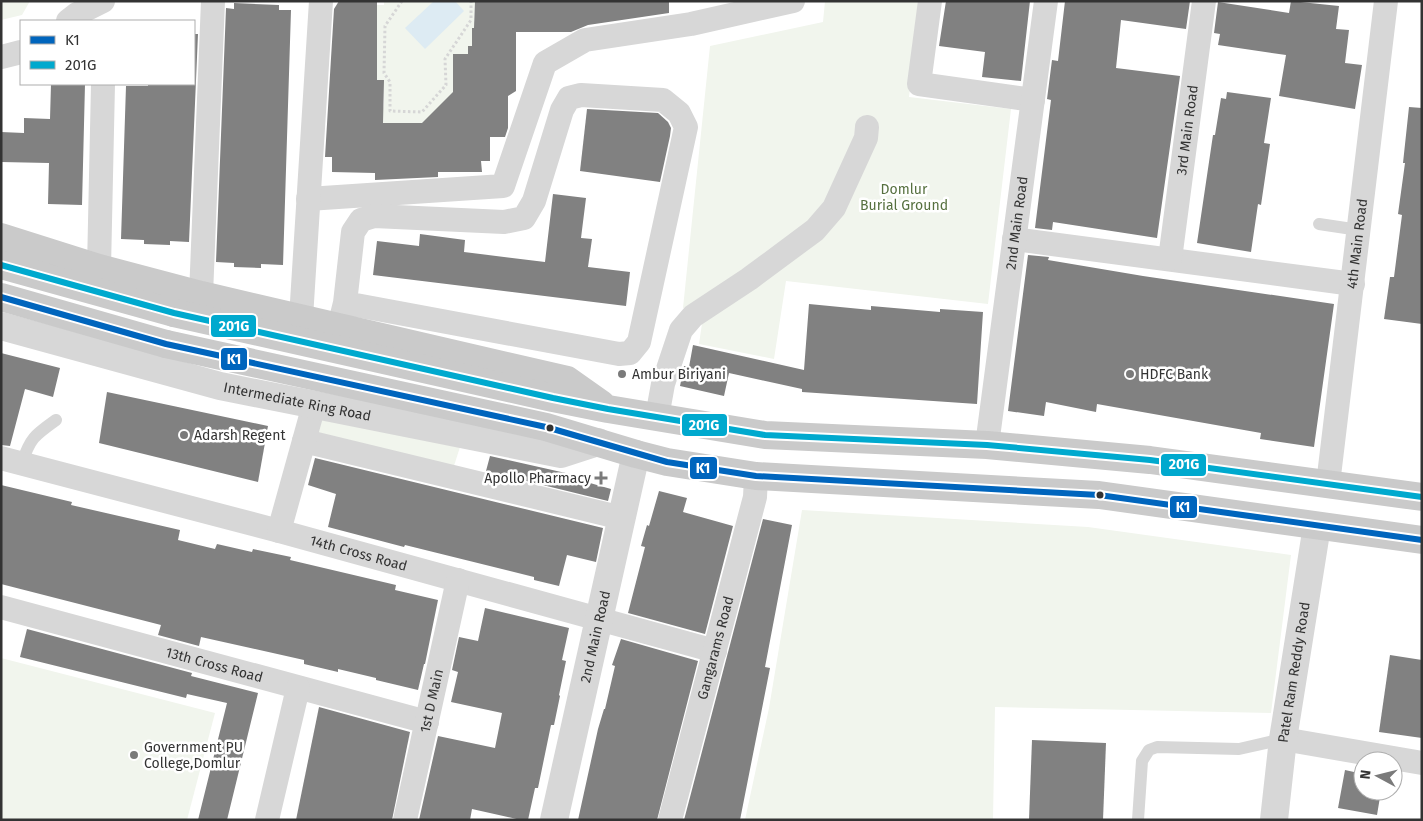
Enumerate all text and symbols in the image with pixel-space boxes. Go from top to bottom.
legend [20,20,195,85]
text: K1 [65,31,80,49]
text: 201G [65,56,96,74]
street label: 3rd Main Road [1173,84,1201,176]
street label: 2nd Main Road [1002,175,1031,271]
park label: Domlur Burial Ground [860,181,948,214]
street label: 4th Main Road [1343,197,1371,290]
line badge: 201G [210,314,257,338]
text: 201G [219,318,249,335]
line badge: K1 [220,347,248,371]
text: K1 [227,351,241,368]
place label: Ambur Biriyani [632,366,726,383]
place label: HDFC Bank [1140,366,1209,383]
marker: Ambur Biriyani [616,368,628,380]
marker: HDFC Bank [1124,368,1136,380]
street label: Intermediate Ring Road [222,378,373,424]
line badge: 201G [681,413,728,437]
text: 201G [689,417,719,434]
unlabelled marker [545,423,555,433]
place label: Adarsh Regent [194,427,286,444]
marker: Adarsh Regent [178,429,190,441]
line badge: 201G [1160,453,1207,477]
line badge: K1 [689,456,718,480]
text: 201G [1169,456,1199,473]
text: K1 [696,460,710,477]
place label: Apollo Pharmacy [484,470,591,487]
marker: Apollo Pharmacy [595,472,607,484]
unlabelled marker [1095,490,1105,500]
line badge: K1 [1169,495,1198,519]
text: K1 [1176,499,1190,516]
street label: 14th Cross Road [308,531,409,574]
street label: 2nd Main Road [577,589,614,684]
street label: Gangarams Road [694,594,737,701]
street label: Patel Ram Reddy Road [1274,601,1313,744]
street label: 13th Cross Road [164,643,265,686]
street label: 1st D Main [416,667,447,734]
place label: Government PU College,Domlur [144,739,243,772]
marker: Government PU College,Domlur [128,749,140,761]
north arrow [1353,751,1403,801]
text: N [1357,769,1375,780]

